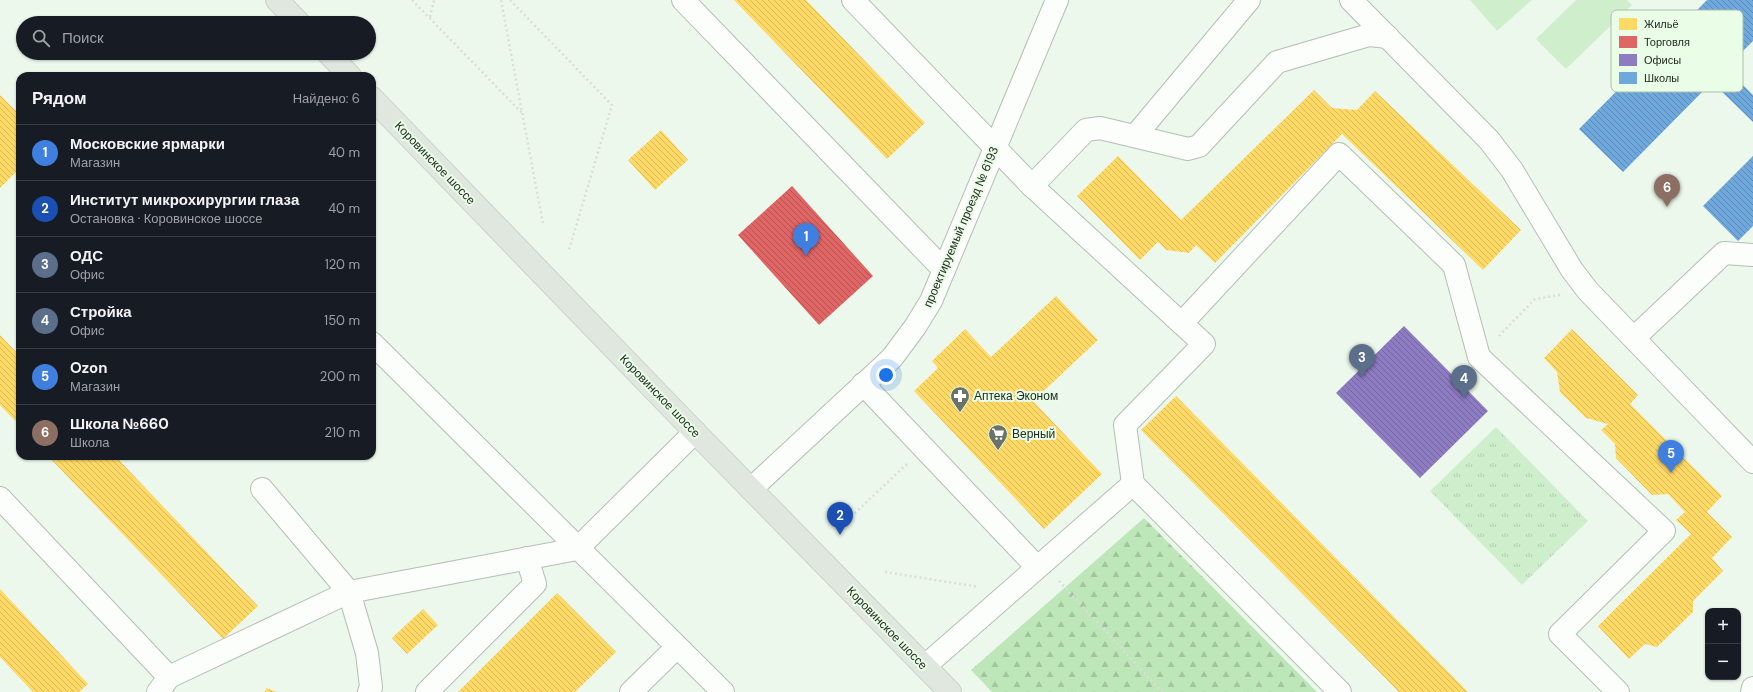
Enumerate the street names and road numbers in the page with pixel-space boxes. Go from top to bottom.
street label: Коровинское шоссе [391,118,479,208]
street label: проектируемый проезд № 6193 [920,144,1002,310]
street label: Коровинское шоссе [616,351,704,441]
street label: Коровинское шоссе [843,583,931,673]

